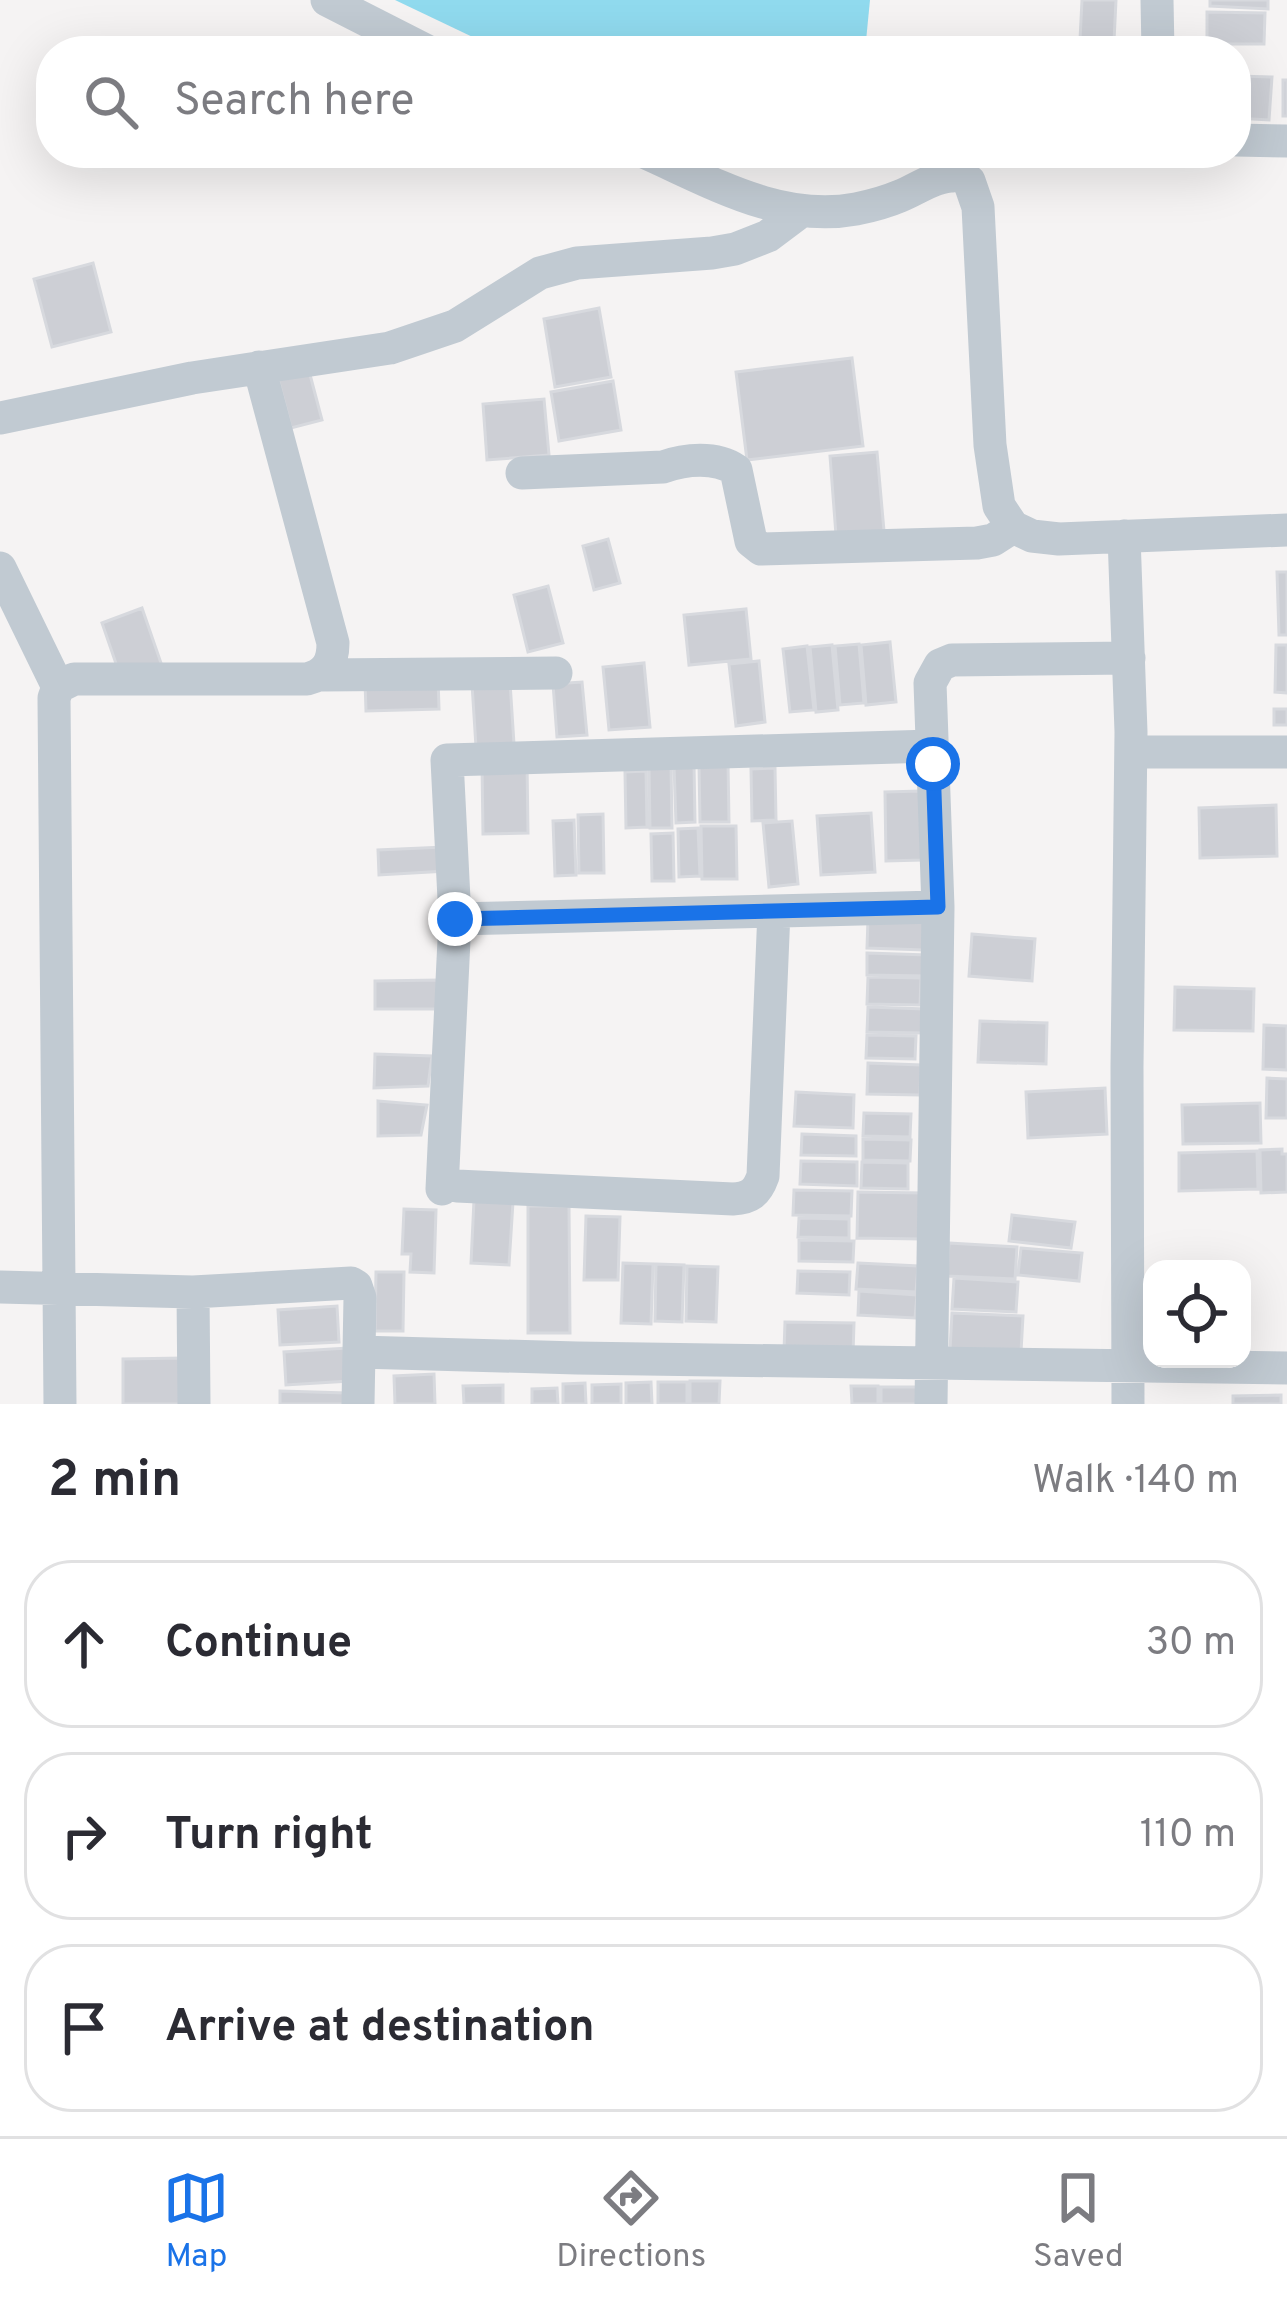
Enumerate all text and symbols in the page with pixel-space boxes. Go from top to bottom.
search box [36,36,1251,168]
icon: search [78,69,144,135]
text: Search here [174,74,414,131]
route start [906,737,960,791]
route end [428,892,482,946]
map controls [1143,1260,1251,1368]
button: locate [1143,1260,1251,1368]
text: 2 min [48,1450,181,1515]
text: Walk · 140 m [1032,1458,1239,1507]
icon: ahead [51,1611,117,1677]
text: Continue [165,1616,352,1673]
text: 30 m [1146,1620,1236,1669]
icon: right [51,1803,117,1869]
text: Turn right [165,1808,373,1865]
text: 110 m [1140,1812,1236,1861]
icon: arrive [51,1995,117,2061]
text: Arrive at destination [165,2000,595,2057]
tab: Map [163,2165,229,2279]
tab: Directions [556,2165,706,2279]
tab: Saved [1033,2165,1124,2279]

